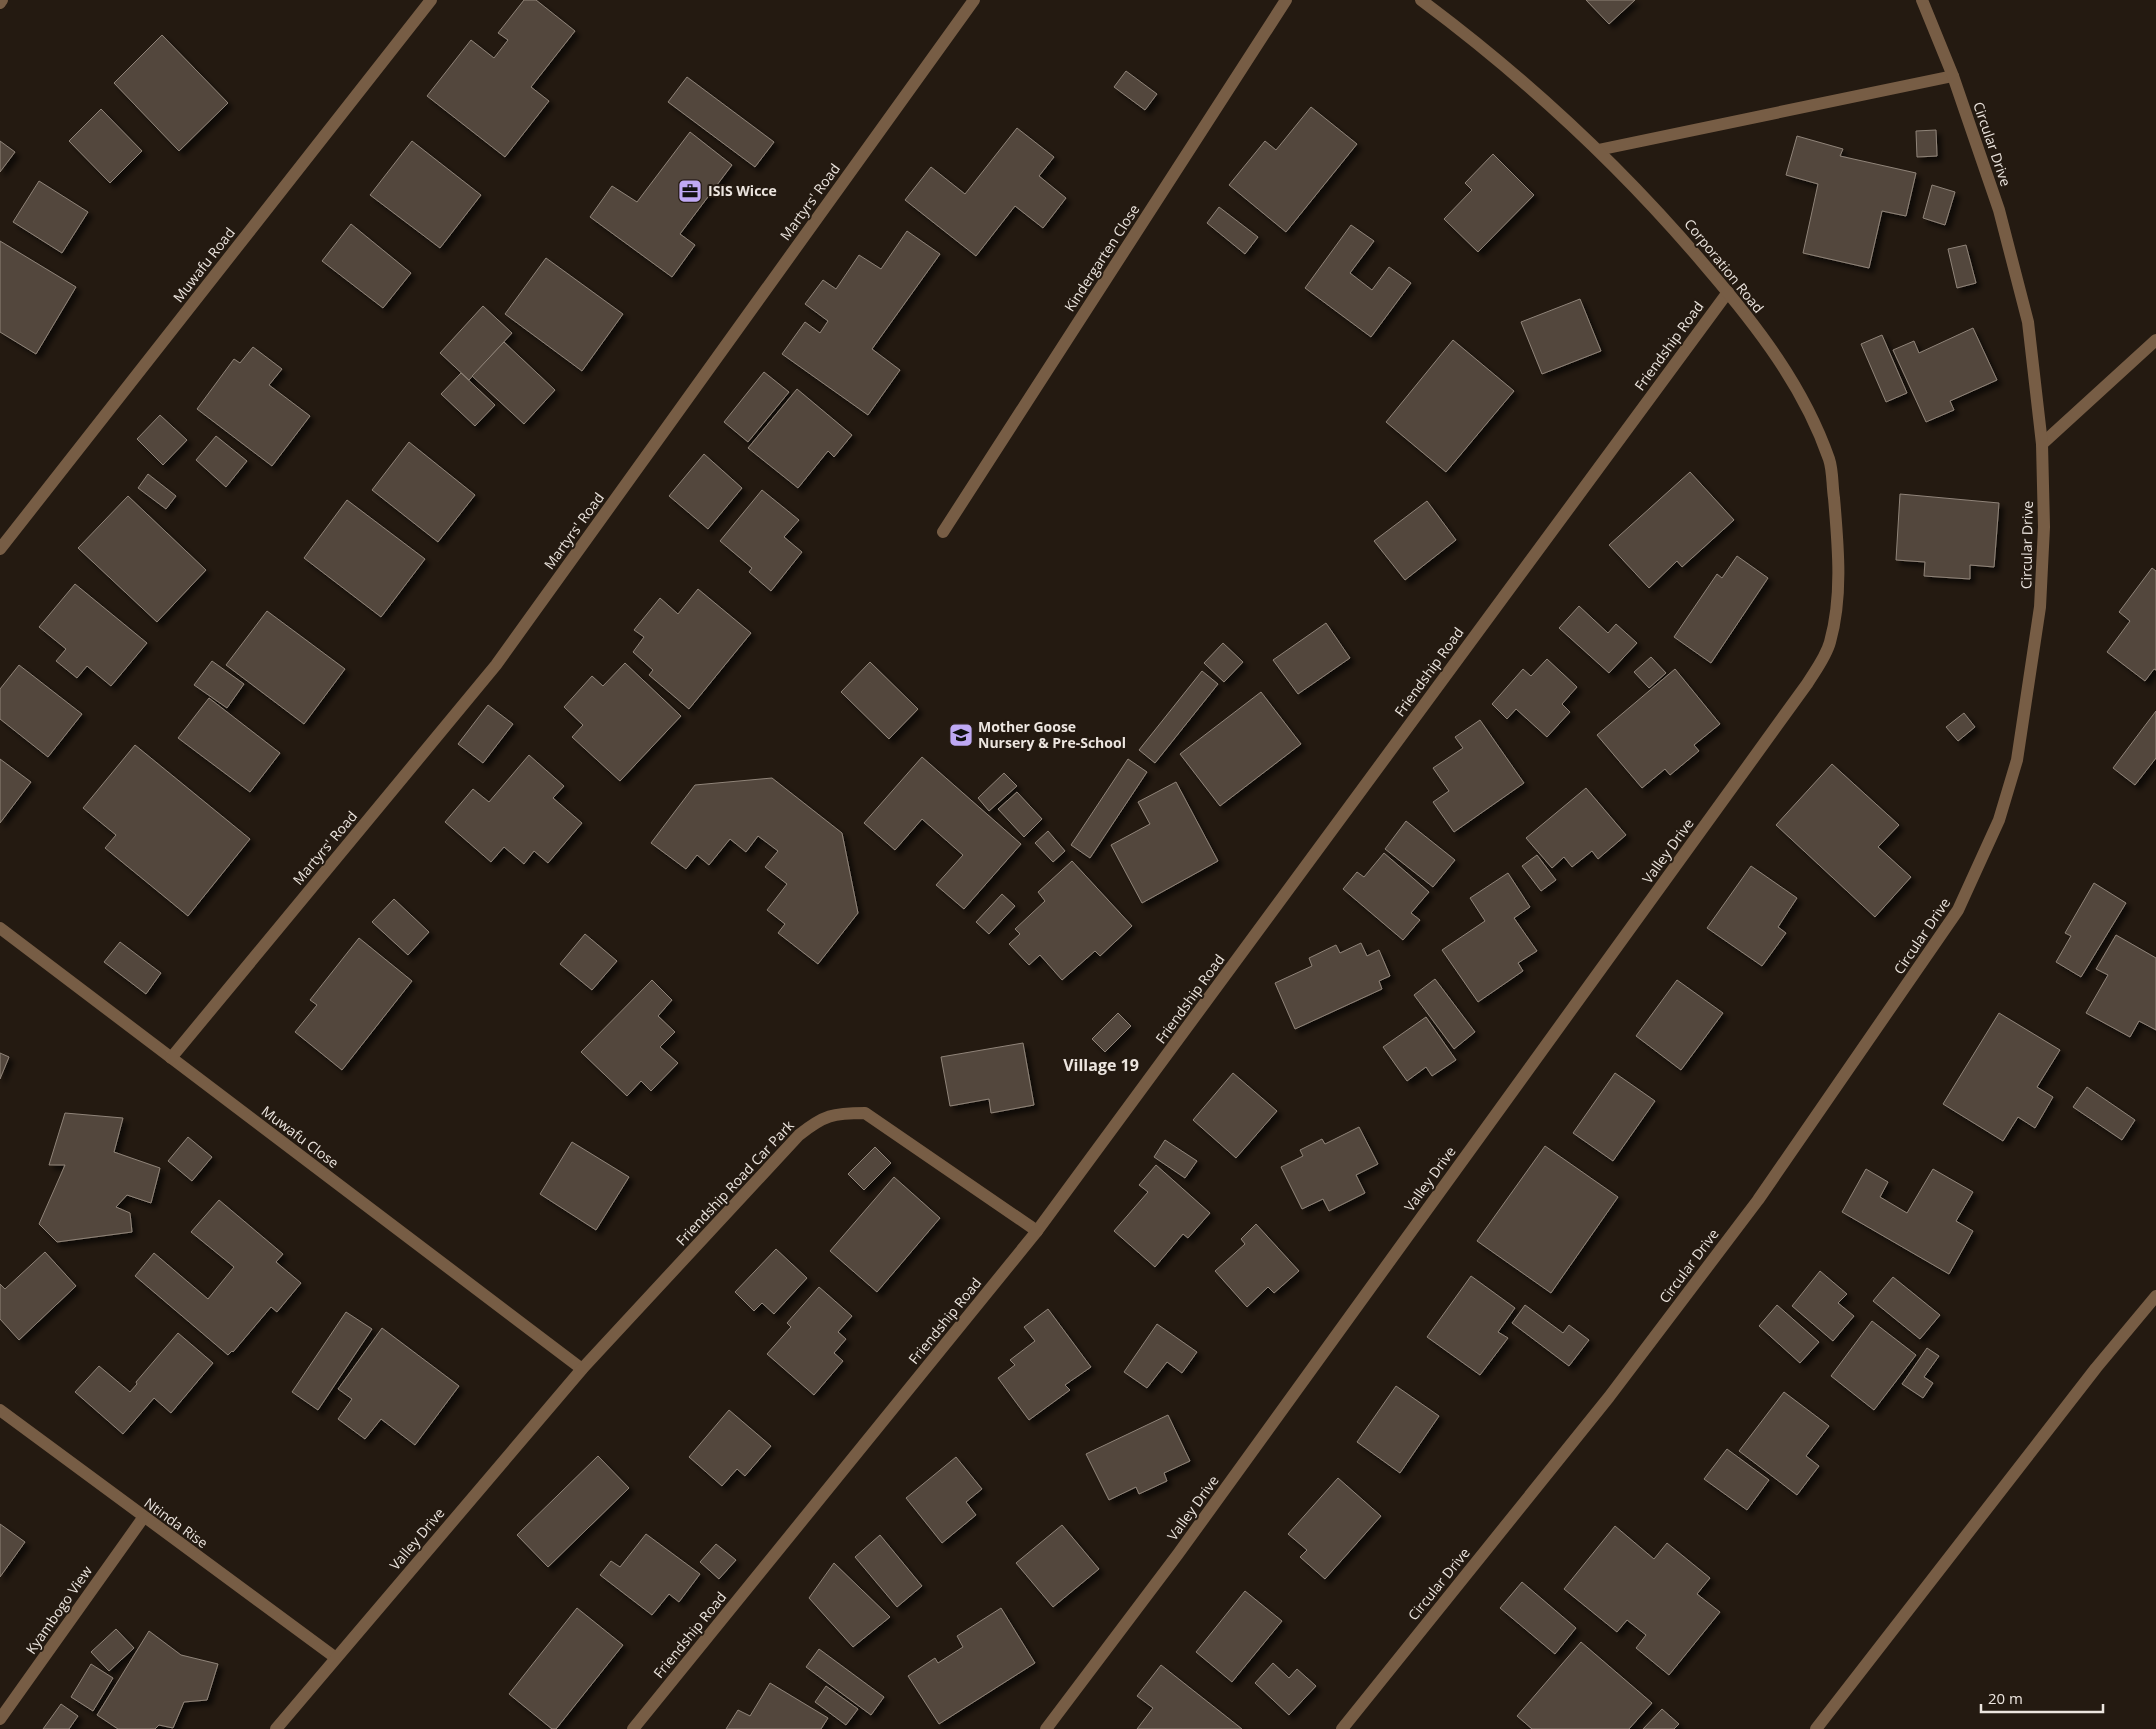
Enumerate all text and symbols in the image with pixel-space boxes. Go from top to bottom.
street label: Circular Drive [1969,99,2016,189]
street label: Martyrs' Road [775,159,844,244]
office icon: ISIS Wicce [677,178,703,204]
place label: ISIS Wicce [708,181,777,200]
street label: Kindergarten Close [1060,200,1143,315]
street label: Corporation Road [1680,215,1768,317]
street label: Muwafu Road [168,223,239,306]
street label: Friendship Road [1630,297,1707,394]
street label: Martyrs' Road [539,488,608,573]
street label: Circular Drive [2016,501,2037,589]
street label: Friendship Road [1390,623,1467,720]
place label: Mother Goose Nursery & Pre-School [978,717,1126,752]
school or university icon: Mother Goose Nursery & Pre-School [948,722,974,748]
street label: Martyrs' Road [288,807,361,888]
street label: Valley Drive [1638,814,1698,887]
street label: Circular Drive [1889,894,1954,978]
street label: Friendship Road [1151,950,1228,1047]
district label: Village 19 [1063,1054,1139,1076]
street label: Muwafu Close [258,1101,343,1172]
street label: Friendship Road Car Park [671,1115,798,1249]
street label: Valley Drive [1400,1142,1460,1215]
street label: Circular Drive [1654,1225,1723,1307]
street label: Friendship Road [904,1274,985,1368]
street label: Valley Drive [1163,1471,1223,1544]
street label: Ntinda Rise [141,1493,212,1552]
street label: Valley Drive [385,1503,448,1574]
street label: Circular Drive [1403,1543,1474,1624]
street label: Kyambogo View [21,1562,96,1658]
street label: Friendship Road [649,1588,730,1682]
scale bar [1981,1682,2104,1714]
text: 20 m [1988,1688,2023,1708]

